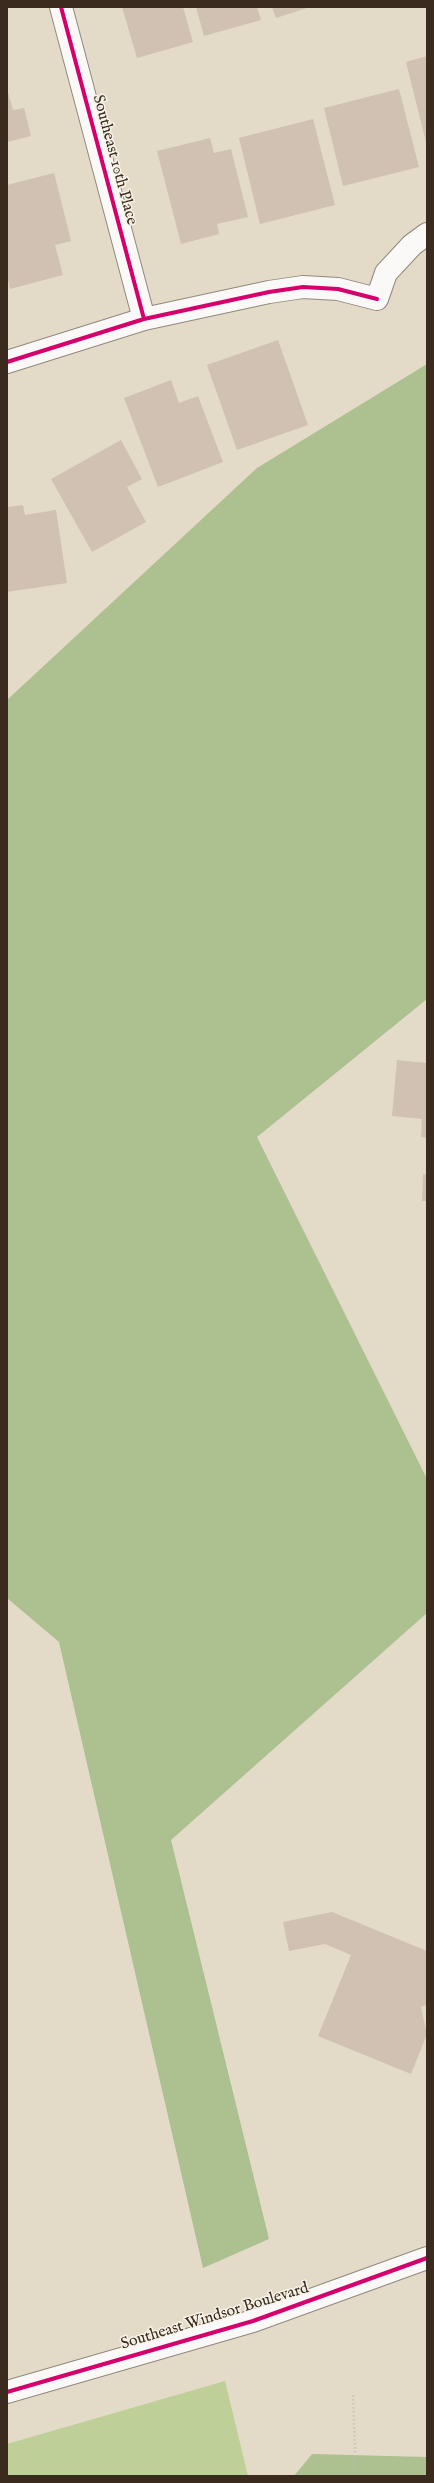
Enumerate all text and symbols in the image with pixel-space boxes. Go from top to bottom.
street label: Southeast 10th Place [87,93,141,227]
street label: Southeast Windsor Boulevard [119,2279,311,2355]

